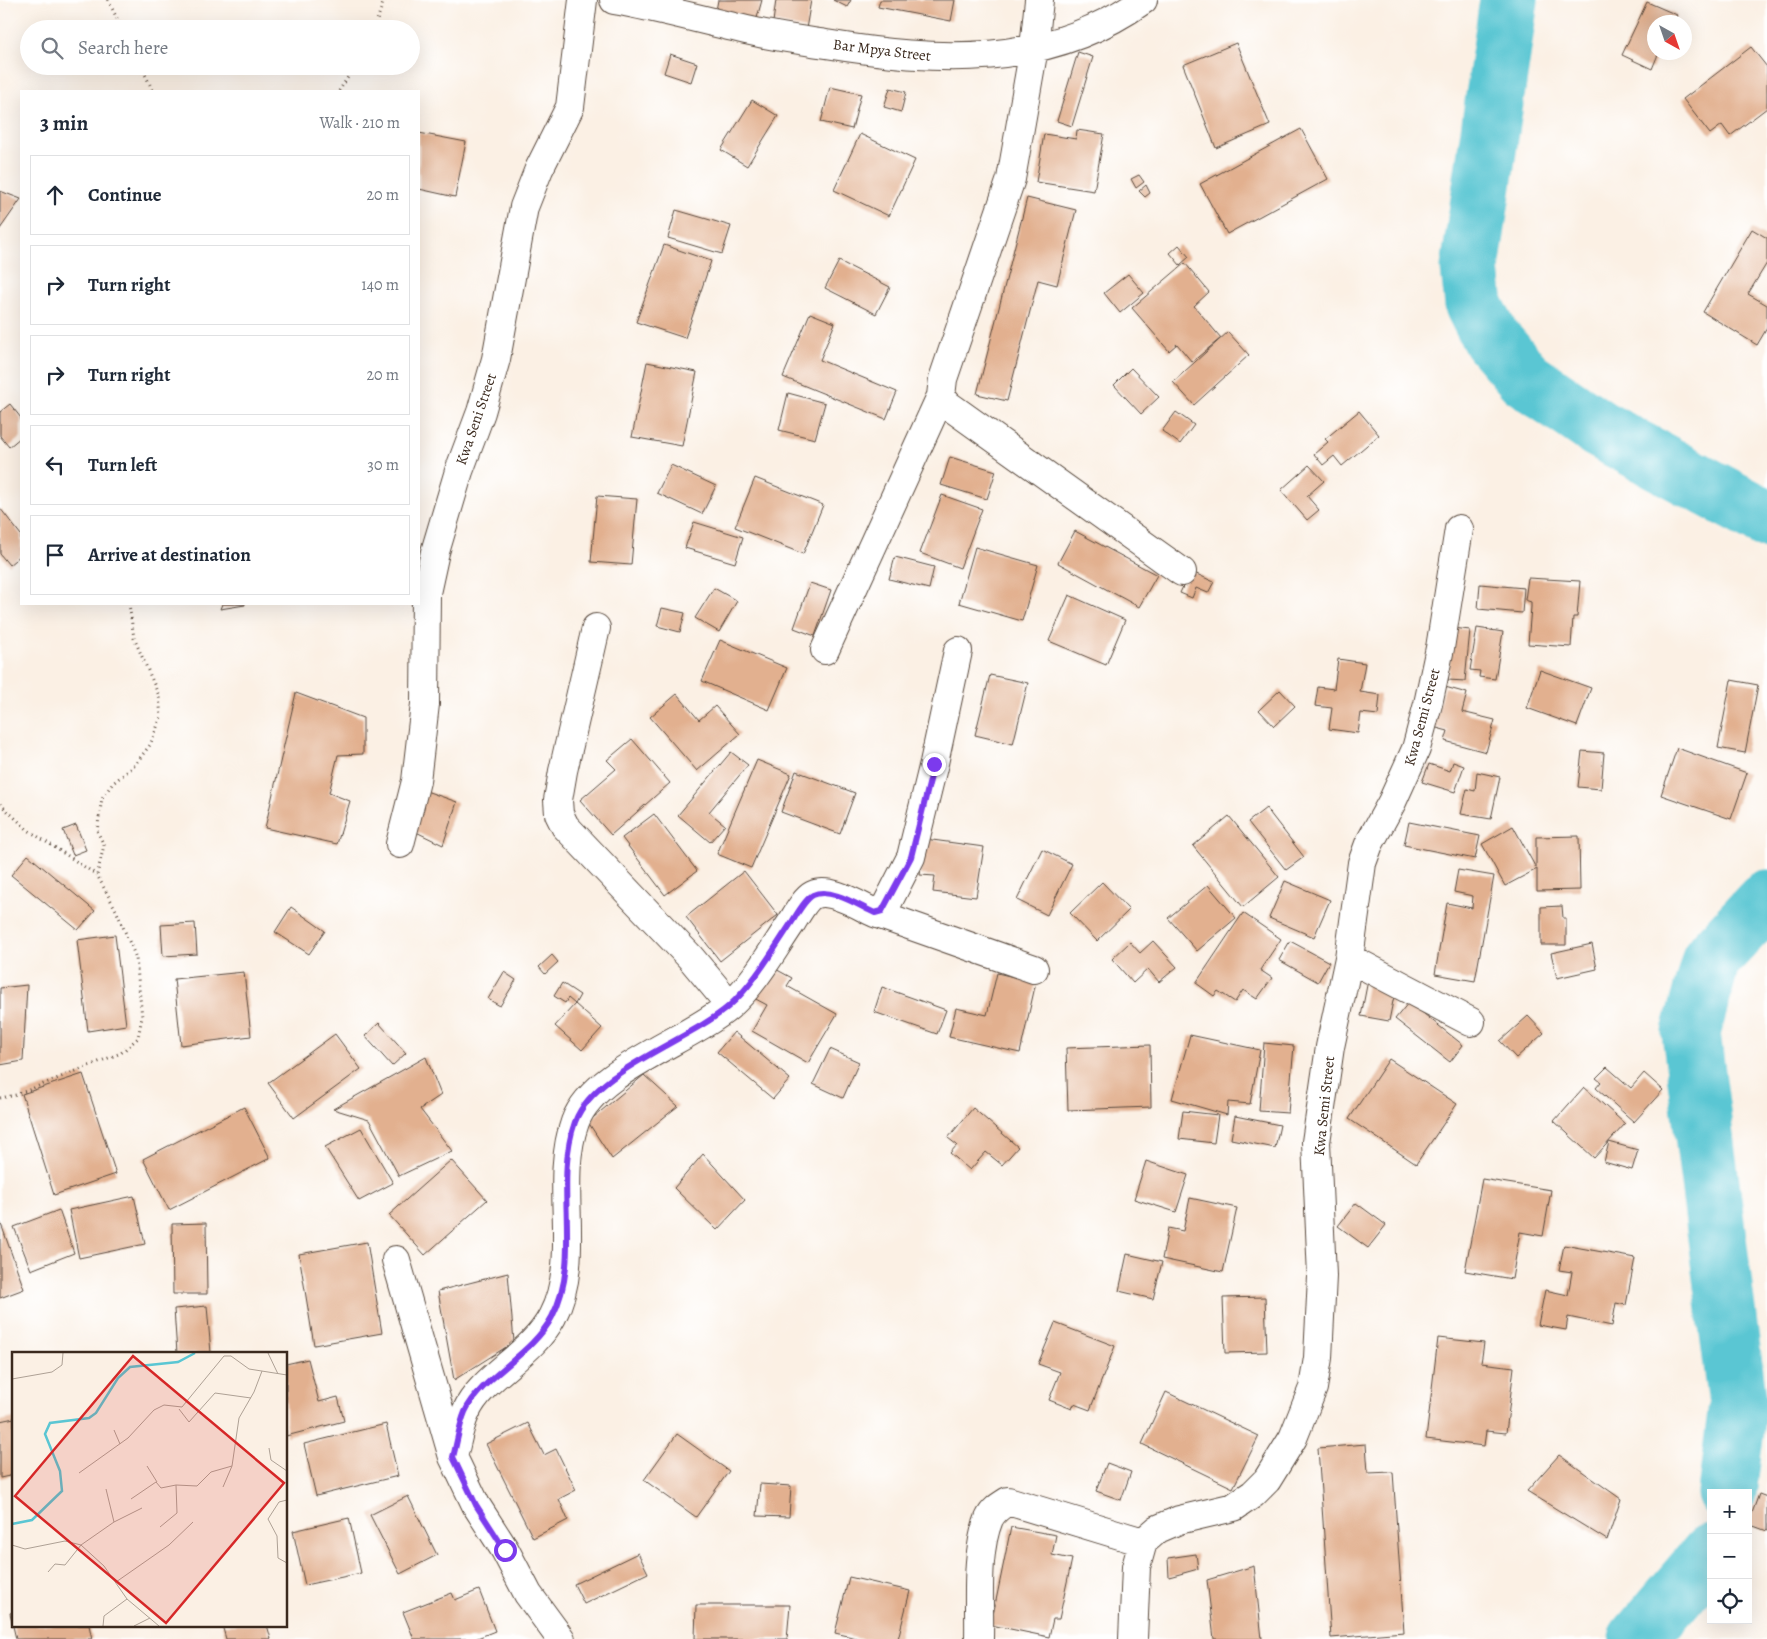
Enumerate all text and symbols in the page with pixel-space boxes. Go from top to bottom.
north arrow [1647,15,1692,60]
search box [20,20,420,75]
icon: search [38,34,66,62]
street label: Bar Mpya Street [832,34,932,66]
text: Search here [78,35,168,61]
text: 3 min [40,109,88,137]
text: Walk · 210 m [319,112,400,134]
icon: ahead [41,181,69,209]
text: Continue [88,182,162,208]
text: 20 m [366,184,399,206]
icon: right [41,271,69,299]
text: Turn right [88,272,170,298]
text: 140 m [361,274,399,296]
icon: right [41,361,69,389]
text: Turn right [88,362,170,388]
text: 20 m [366,364,399,386]
street label: Kwa Seni Street [451,370,501,468]
icon: left [41,451,69,479]
text: Turn left [88,452,157,478]
text: 30 m [367,454,399,476]
icon: arrive [41,541,69,569]
text: Arrive at destination [88,542,251,568]
street label: Kwa Semi Street [1399,666,1445,768]
route end [923,753,946,776]
street label: Kwa Semi Street [1309,1055,1339,1157]
inset map [12,1352,288,1626]
map controls [1707,1489,1752,1624]
button: + [1707,1489,1752,1534]
button: − [1707,1534,1752,1579]
route start [494,1539,517,1562]
button: locate [1707,1579,1752,1624]

